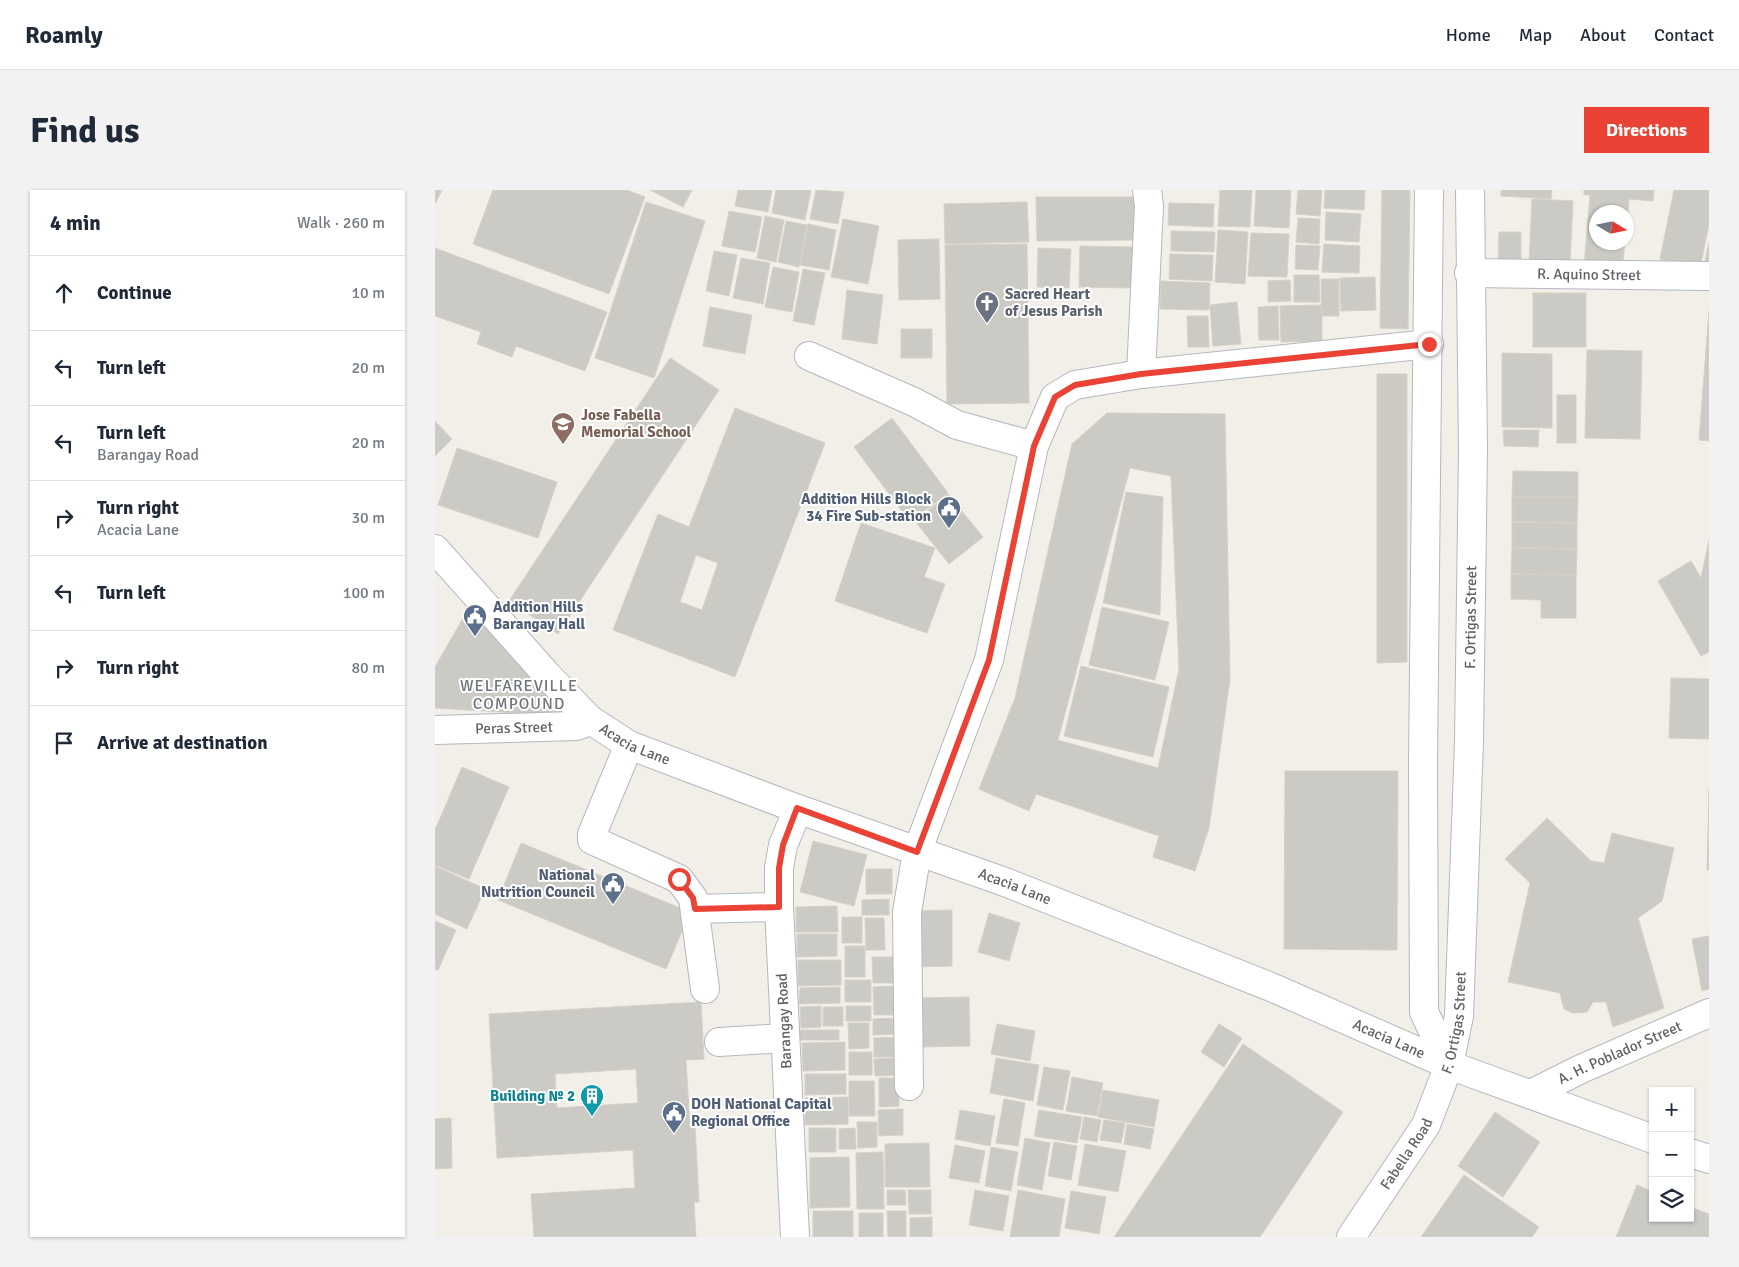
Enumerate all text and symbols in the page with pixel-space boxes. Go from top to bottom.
text: Roamly [25,20,103,50]
text: Home [1446,24,1491,46]
text: Map [1519,24,1552,46]
text: About [1580,24,1626,46]
text: Contact [1654,24,1714,46]
button: Directions [1584,107,1709,153]
text: Find us [30,109,140,152]
north arrow [1589,205,1634,250]
text: 4 min [50,210,101,236]
text: Walk · 260 m [297,213,385,233]
street label: R. Aquino Street [1537,265,1641,284]
icon: ahead [50,279,78,307]
text: Continue [97,281,172,305]
text: 10 m [351,283,385,303]
place label: Sacred Heart of Jesus Parish [1005,285,1103,320]
church icon: Sacred Heart of Jesus Parish [974,290,1000,324]
route end [1418,333,1441,356]
icon: left [50,354,78,382]
text: Turn left [97,356,166,380]
text: 20 m [351,358,385,378]
place label: Jose Fabella Memorial School [581,406,692,441]
school or university icon: Jose Fabella Memorial School [550,411,576,445]
text: Turn left [97,421,166,445]
icon: left [50,429,78,457]
text: 20 m [351,433,385,453]
text: Barangay Road [97,445,199,465]
place label: Addition Hills Block 34 Fire Sub-station [801,490,931,525]
public building icon: Addition Hills Block 34 Fire Sub-station [936,495,962,529]
text: Turn right [97,496,179,520]
icon: right [50,504,78,532]
text: 30 m [351,508,385,528]
text: Acacia Lane [97,520,179,540]
street label: F. Ortigas Street [1461,565,1480,669]
icon: left [50,579,78,607]
text: Turn left [97,581,166,605]
text: 100 m [343,583,385,603]
place label: Addition Hills Barangay Hall [493,598,585,633]
public building icon: Addition Hills Barangay Hall [462,603,488,637]
icon: right [50,654,78,682]
text: Turn right [97,656,179,680]
text: 80 m [351,658,385,678]
district label: WELFAREVILLE COMPOUND [460,676,578,714]
street label: Peras Street [475,718,553,738]
street label: Acacia Lane [596,719,673,769]
icon: arrive [50,729,78,757]
text: Arrive at destination [97,731,268,755]
street label: Acacia Lane [976,864,1054,908]
place label: National Nutrition Council [481,866,595,901]
route start [668,868,691,891]
public building icon: National Nutrition Council [600,871,626,905]
street label: F. Ortigas Street [1437,971,1470,1076]
street label: Barangay Road [773,973,795,1069]
street label: Acacia Lane [1350,1015,1428,1062]
street label: A. H. Poblador Street [1555,1017,1685,1088]
building icon: Building № 2 [579,1083,605,1117]
place label: Building № 2 [490,1087,575,1105]
map controls [1649,1087,1694,1222]
button: + [1649,1087,1694,1132]
place label: DOH National Capital Regional Office [691,1095,832,1130]
public building icon: DOH National Capital Regional Office [661,1100,687,1134]
street label: Fabella Road [1376,1116,1437,1193]
button: − [1649,1132,1694,1177]
button: layers [1649,1177,1694,1222]

